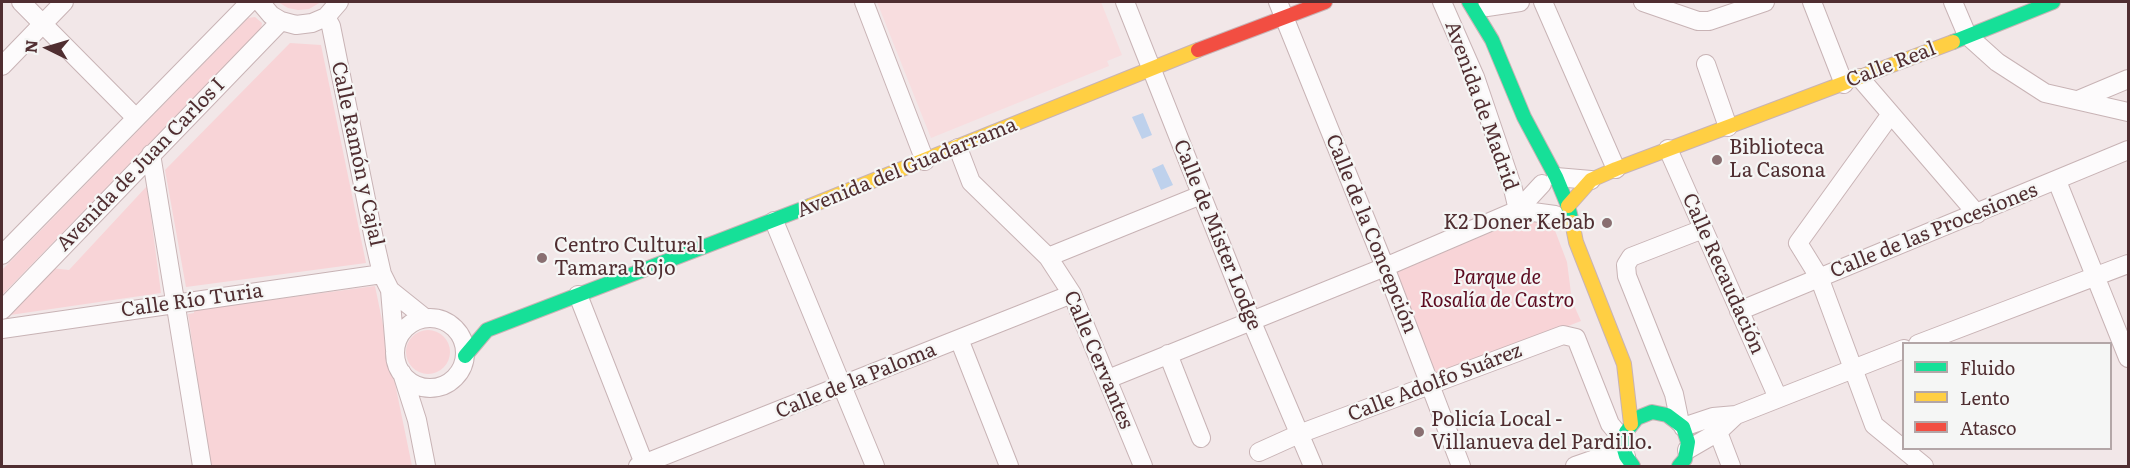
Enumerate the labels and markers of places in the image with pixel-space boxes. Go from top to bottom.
place label: Biblioteca La Casona [1729,136,1825,183]
marker: Biblioteca La Casona [1710,153,1724,167]
place label: K2 Doner Kebab [1443,211,1595,235]
marker: K2 Doner Kebab [1600,216,1614,230]
place label: Centro Cultural Tamara Rojo [554,234,704,281]
marker: Centro Cultural Tamara Rojo [535,251,549,265]
place label: Policía Local - Villanueva del Pardillo. [1431,408,1653,455]
marker: Policía Local - Villanueva del Pardillo. [1412,425,1426,439]

